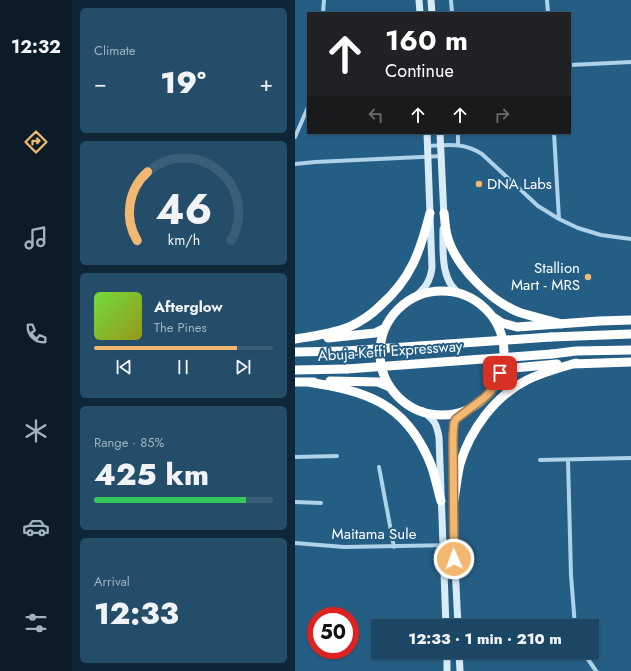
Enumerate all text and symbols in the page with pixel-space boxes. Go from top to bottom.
text: 160 m [385,20,468,61]
icon: ahead [319,28,371,80]
text: 12:32 [11,34,61,60]
text: Climate [94,41,135,60]
text: Continue [385,58,454,84]
text: 19° [160,61,206,104]
text: − [94,67,107,99]
text: + [259,67,273,99]
icon: left [365,104,387,126]
icon: ahead [407,104,429,126]
icon: ahead [449,104,471,126]
icon: right [491,104,513,126]
icon: directions [22,128,50,156]
place label: DNA Labs [487,173,552,195]
text: 46 [155,179,212,240]
marker: DNA Labs [474,179,484,189]
icon: music [22,224,50,252]
text: km/h [167,229,200,249]
place label: Stallion Mart - MRS [511,257,580,296]
marker: Stallion Mart - MRS [583,272,593,282]
text: Afterglow [154,296,223,318]
text: The Pines [154,318,207,337]
icon: phone [22,320,50,348]
street label: Abuja-Keffi Expressway [317,335,463,367]
icon: previous [113,356,135,378]
icon: pause [172,356,194,378]
icon: next [232,356,254,378]
pin [483,356,517,390]
icon: arrive [489,362,511,384]
icon: climate [22,417,50,445]
text: Range · 85% [94,433,164,452]
text: 425 km [94,453,209,496]
icon: car [22,513,50,541]
street label: Maitama Sule [332,523,417,545]
position arrow [433,538,475,580]
text: Arrival [94,572,130,591]
text: 12:33 [94,592,179,635]
speed limit sign: 50 [307,607,359,659]
icon: filters [22,609,50,637]
text: 12:33 · 1 min · 210 m [408,628,562,650]

